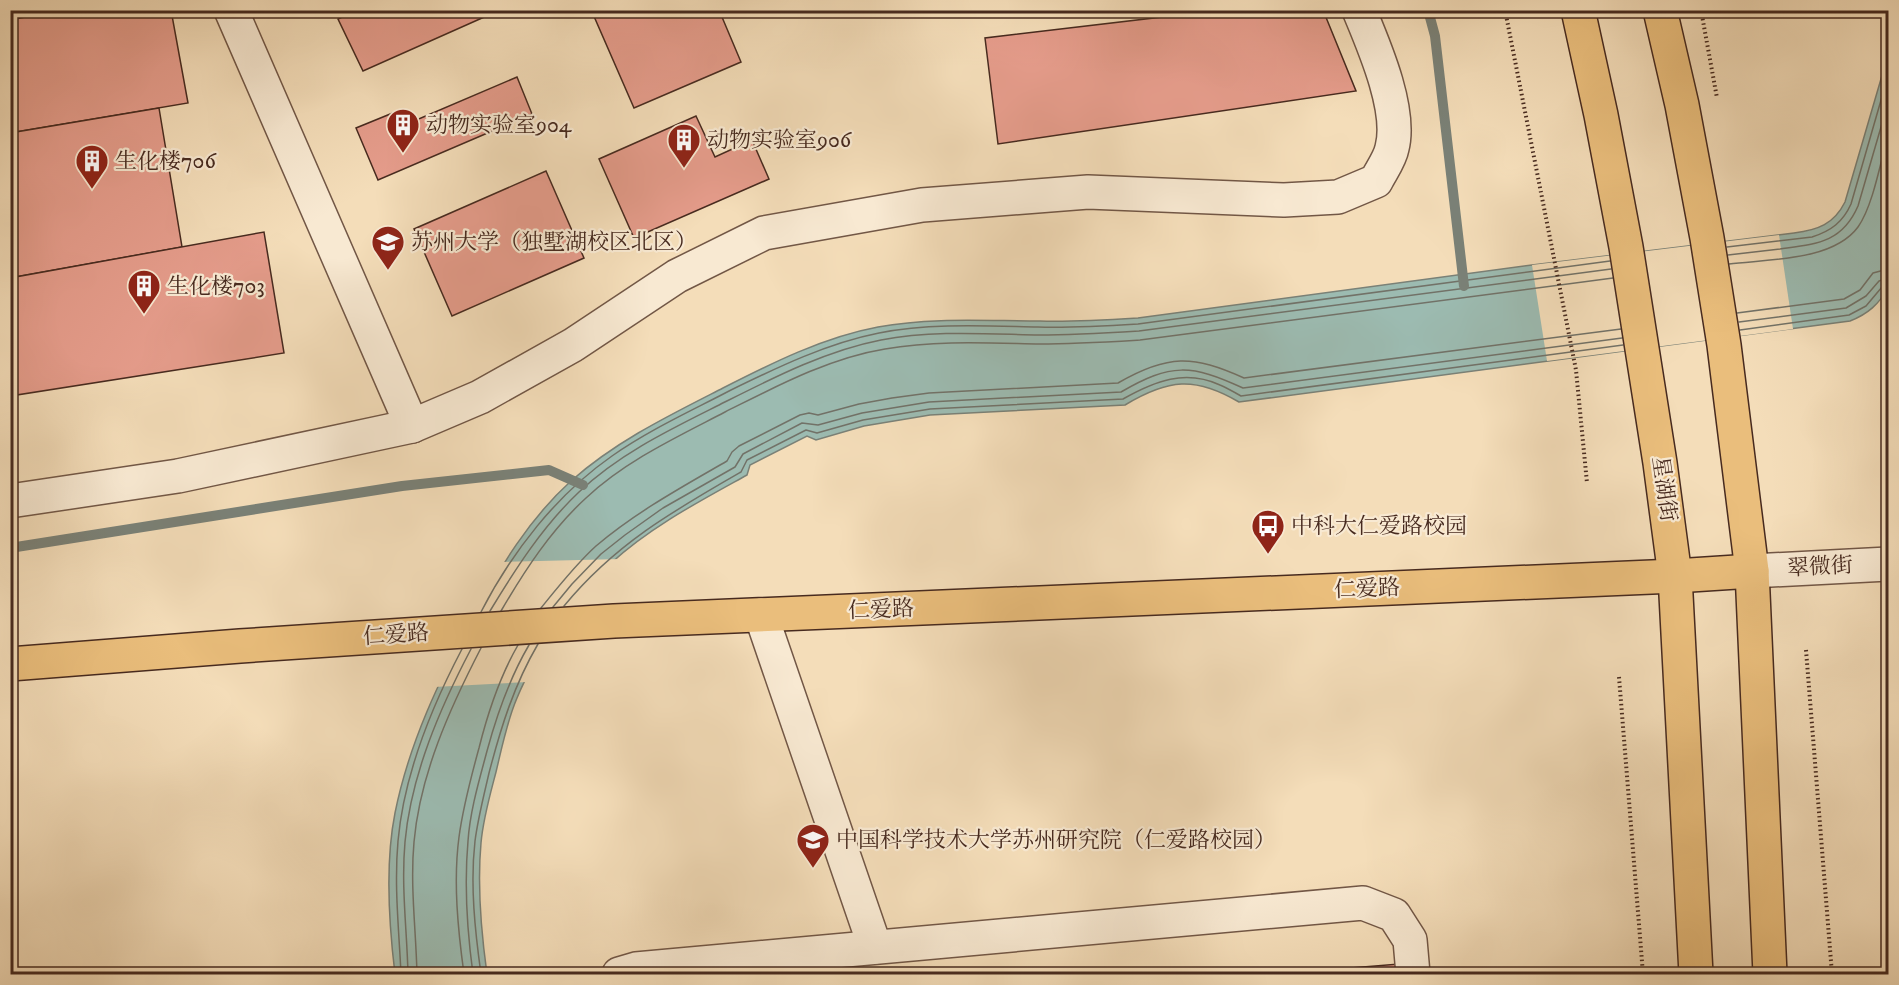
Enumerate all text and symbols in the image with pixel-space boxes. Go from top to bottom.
building icon: 动物实验室904 [385,107,421,154]
place label: 动物实验室904 [426,112,573,139]
building icon: 动物实验室906 [666,122,702,169]
place label: 动物实验室906 [707,127,853,154]
building icon: 生化楼706 [74,143,110,190]
place label: 生化楼706 [115,148,217,175]
school or university icon: 苏州大学（独墅湖校区北区） [370,224,406,271]
place label: 苏州大学（独墅湖校区北区） [411,229,697,256]
building icon: 生化楼703 [126,268,162,315]
place label: 生化楼703 [167,273,265,300]
street label: 星湖街 [1646,454,1682,524]
bus stop icon: 中科大仁爱路校园 [1250,508,1286,555]
place label: 中科大仁爱路校园 [1291,513,1467,540]
street label: 翠微街 [1786,552,1854,582]
street label: 仁爱路 [1334,574,1400,604]
street label: 仁爱路 [848,595,914,625]
street label: 仁爱路 [362,619,430,651]
school or university icon: 中国科学技术大学苏州研究院（仁爱路校园） [795,822,831,869]
place label: 中国科学技术大学苏州研究院（仁爱路校园） [836,827,1276,854]

